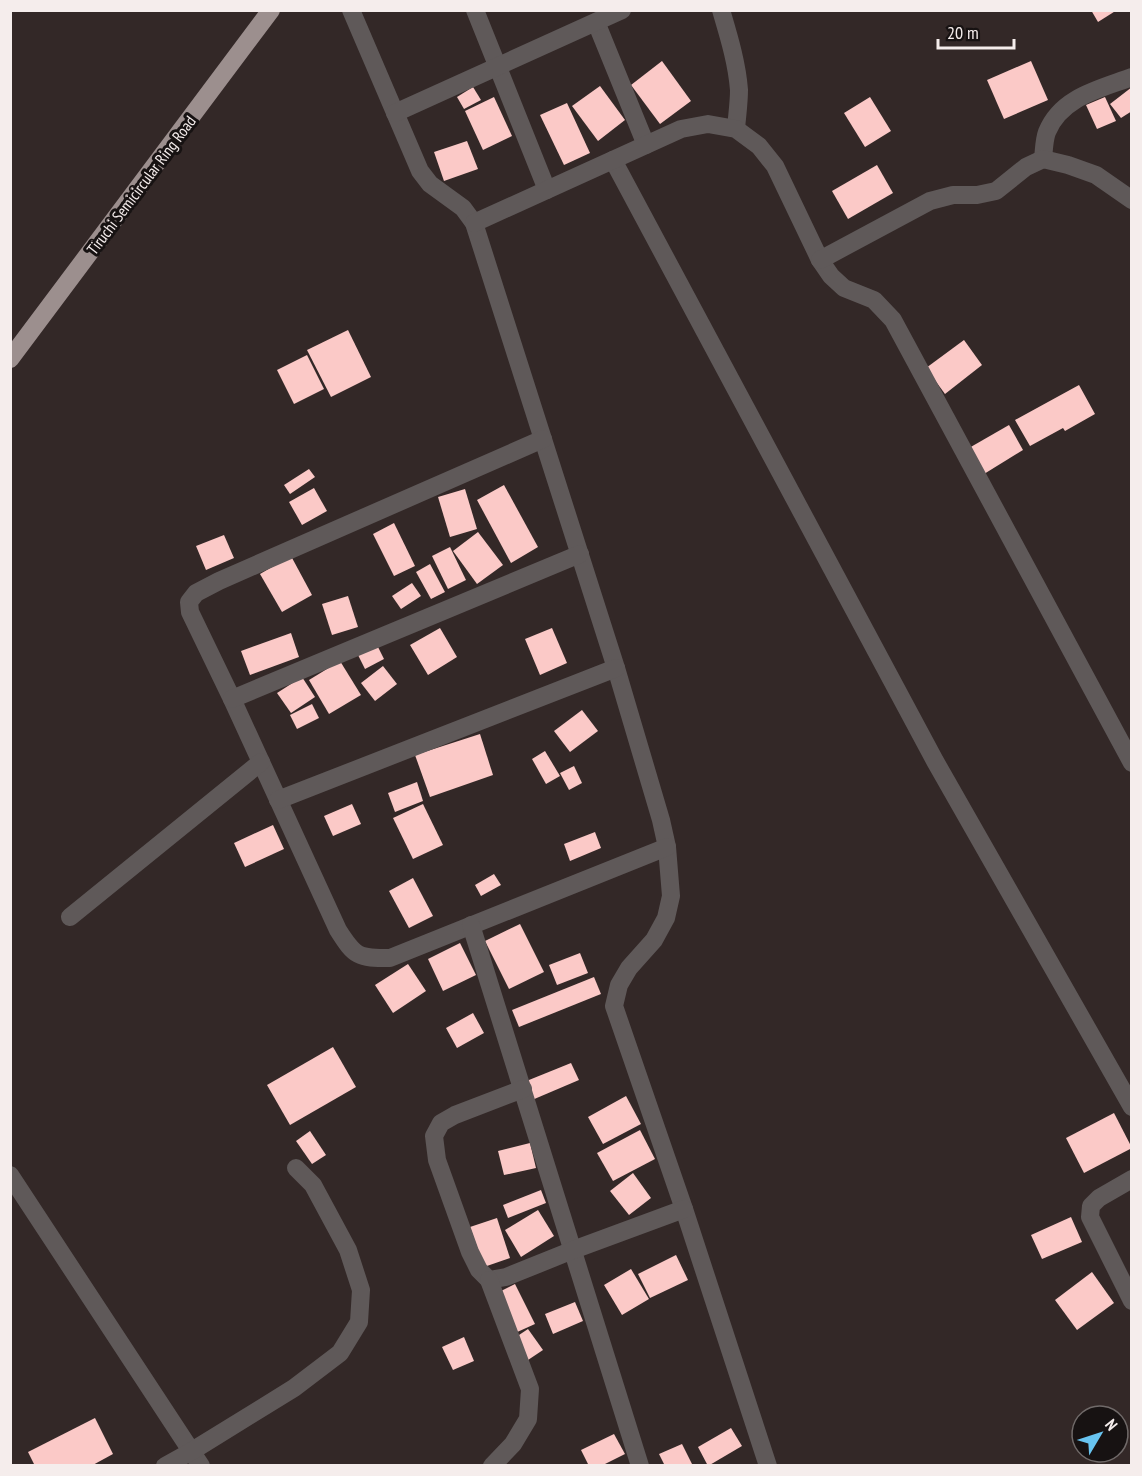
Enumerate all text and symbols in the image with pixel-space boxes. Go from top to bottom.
scale bar [938,12,1014,50]
text: 20 m [947,21,979,44]
street label: Tiruchi Semicircular Ring Road [82,112,200,258]
north arrow [1070,1404,1130,1464]
text: N [1101,1415,1122,1434]

